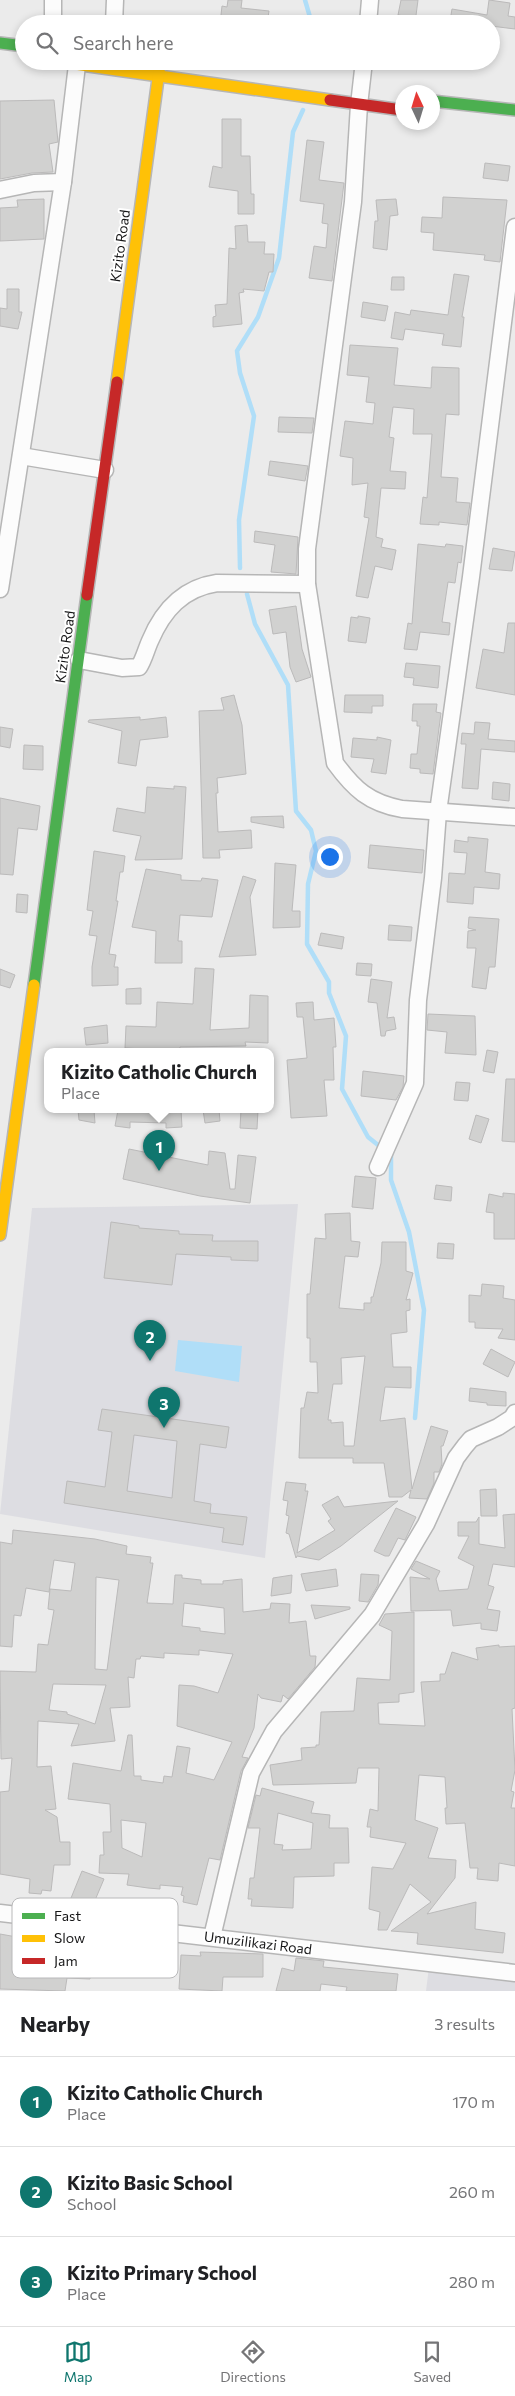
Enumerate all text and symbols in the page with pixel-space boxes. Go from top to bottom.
search box [15,15,500,70]
icon: search [33,29,61,57]
text: Search here [73,31,173,54]
north arrow [395,85,440,130]
street label: Kizito Road [106,209,133,283]
street label: Kizito Road [51,610,78,684]
your location [317,844,343,870]
popup [44,1048,274,1113]
text: Kizito Catholic Church [61,1060,257,1083]
text: Place [61,1083,100,1102]
pin: 1 [143,1130,175,1171]
pin: 2 [134,1320,166,1361]
pin: 3 [148,1387,180,1428]
legend [12,1898,178,1978]
text: Fast [54,1907,81,1924]
street label: Umuzilikazi Road [203,1927,313,1958]
text: Slow [54,1929,85,1946]
text: Jam [54,1952,78,1969]
text: Nearby [20,2011,90,2036]
text: 3 results [434,2014,495,2033]
text: Kizito Catholic Church [67,2081,263,2104]
text: 1 [32,2092,40,2111]
text: 170 m [452,2092,495,2111]
text: Place [67,2104,106,2123]
text: Kizito Basic School [67,2171,233,2194]
text: 2 [31,2182,41,2201]
text: 260 m [449,2182,495,2201]
text: School [67,2194,117,2213]
text: Kizito Primary School [67,2261,257,2284]
text: 3 [31,2272,41,2291]
text: 280 m [449,2272,495,2291]
text: Place [67,2284,106,2303]
tab: Map [64,2338,93,2385]
tab: Directions [220,2338,286,2385]
tab: Saved [413,2338,451,2385]

